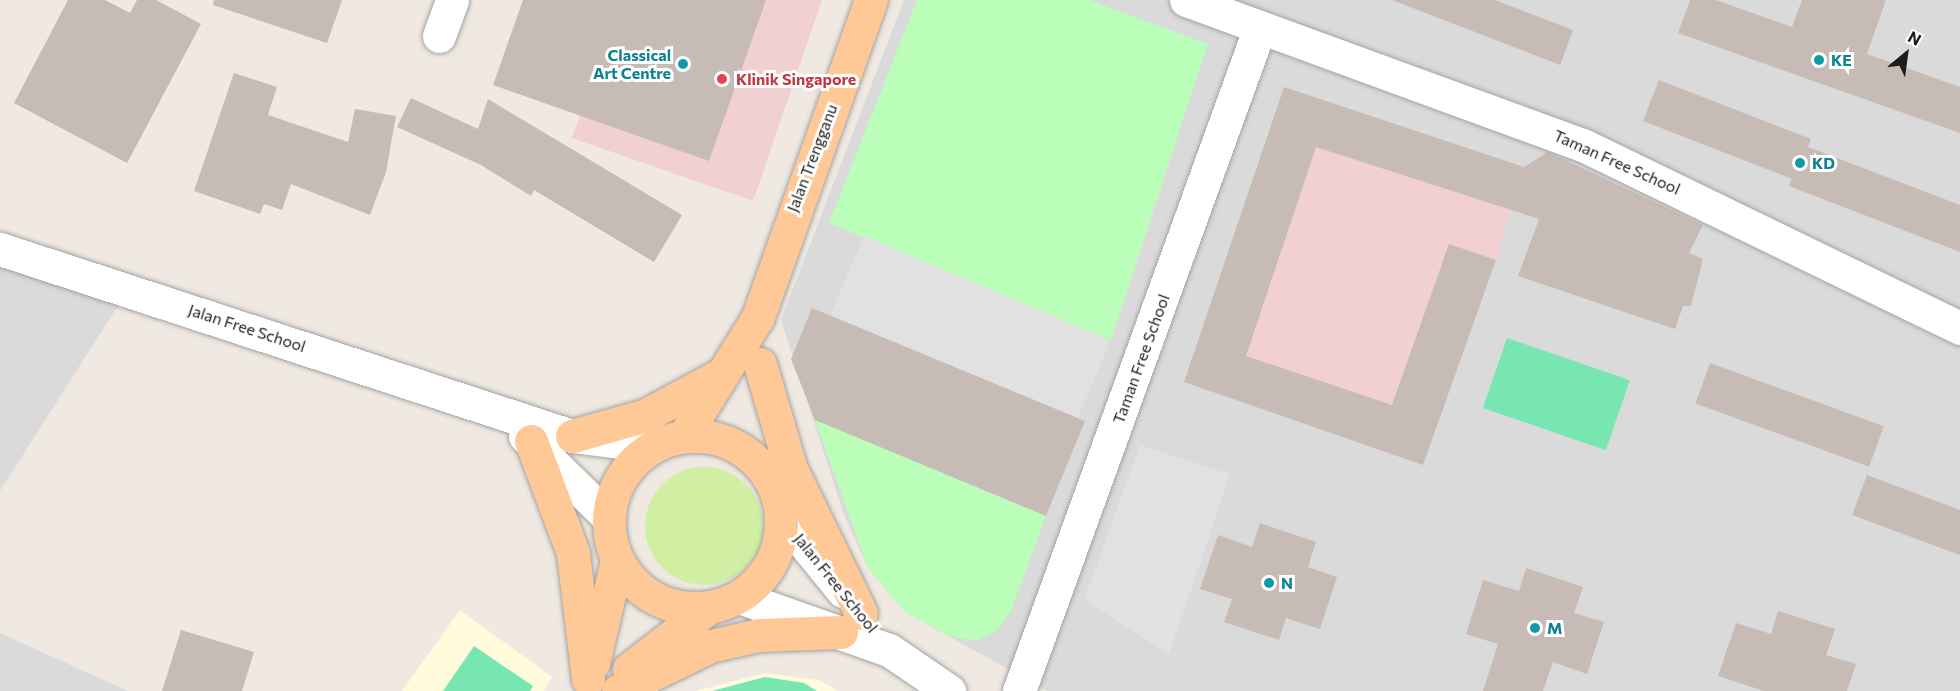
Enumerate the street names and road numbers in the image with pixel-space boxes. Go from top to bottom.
street label: Jalan Trengganu [783,101,841,215]
street label: Taman Free School [1551,125,1683,199]
street label: Taman Free School [1109,292,1173,426]
street label: Jalan Free School [186,300,308,356]
street label: Jalan Free School [790,529,882,637]

